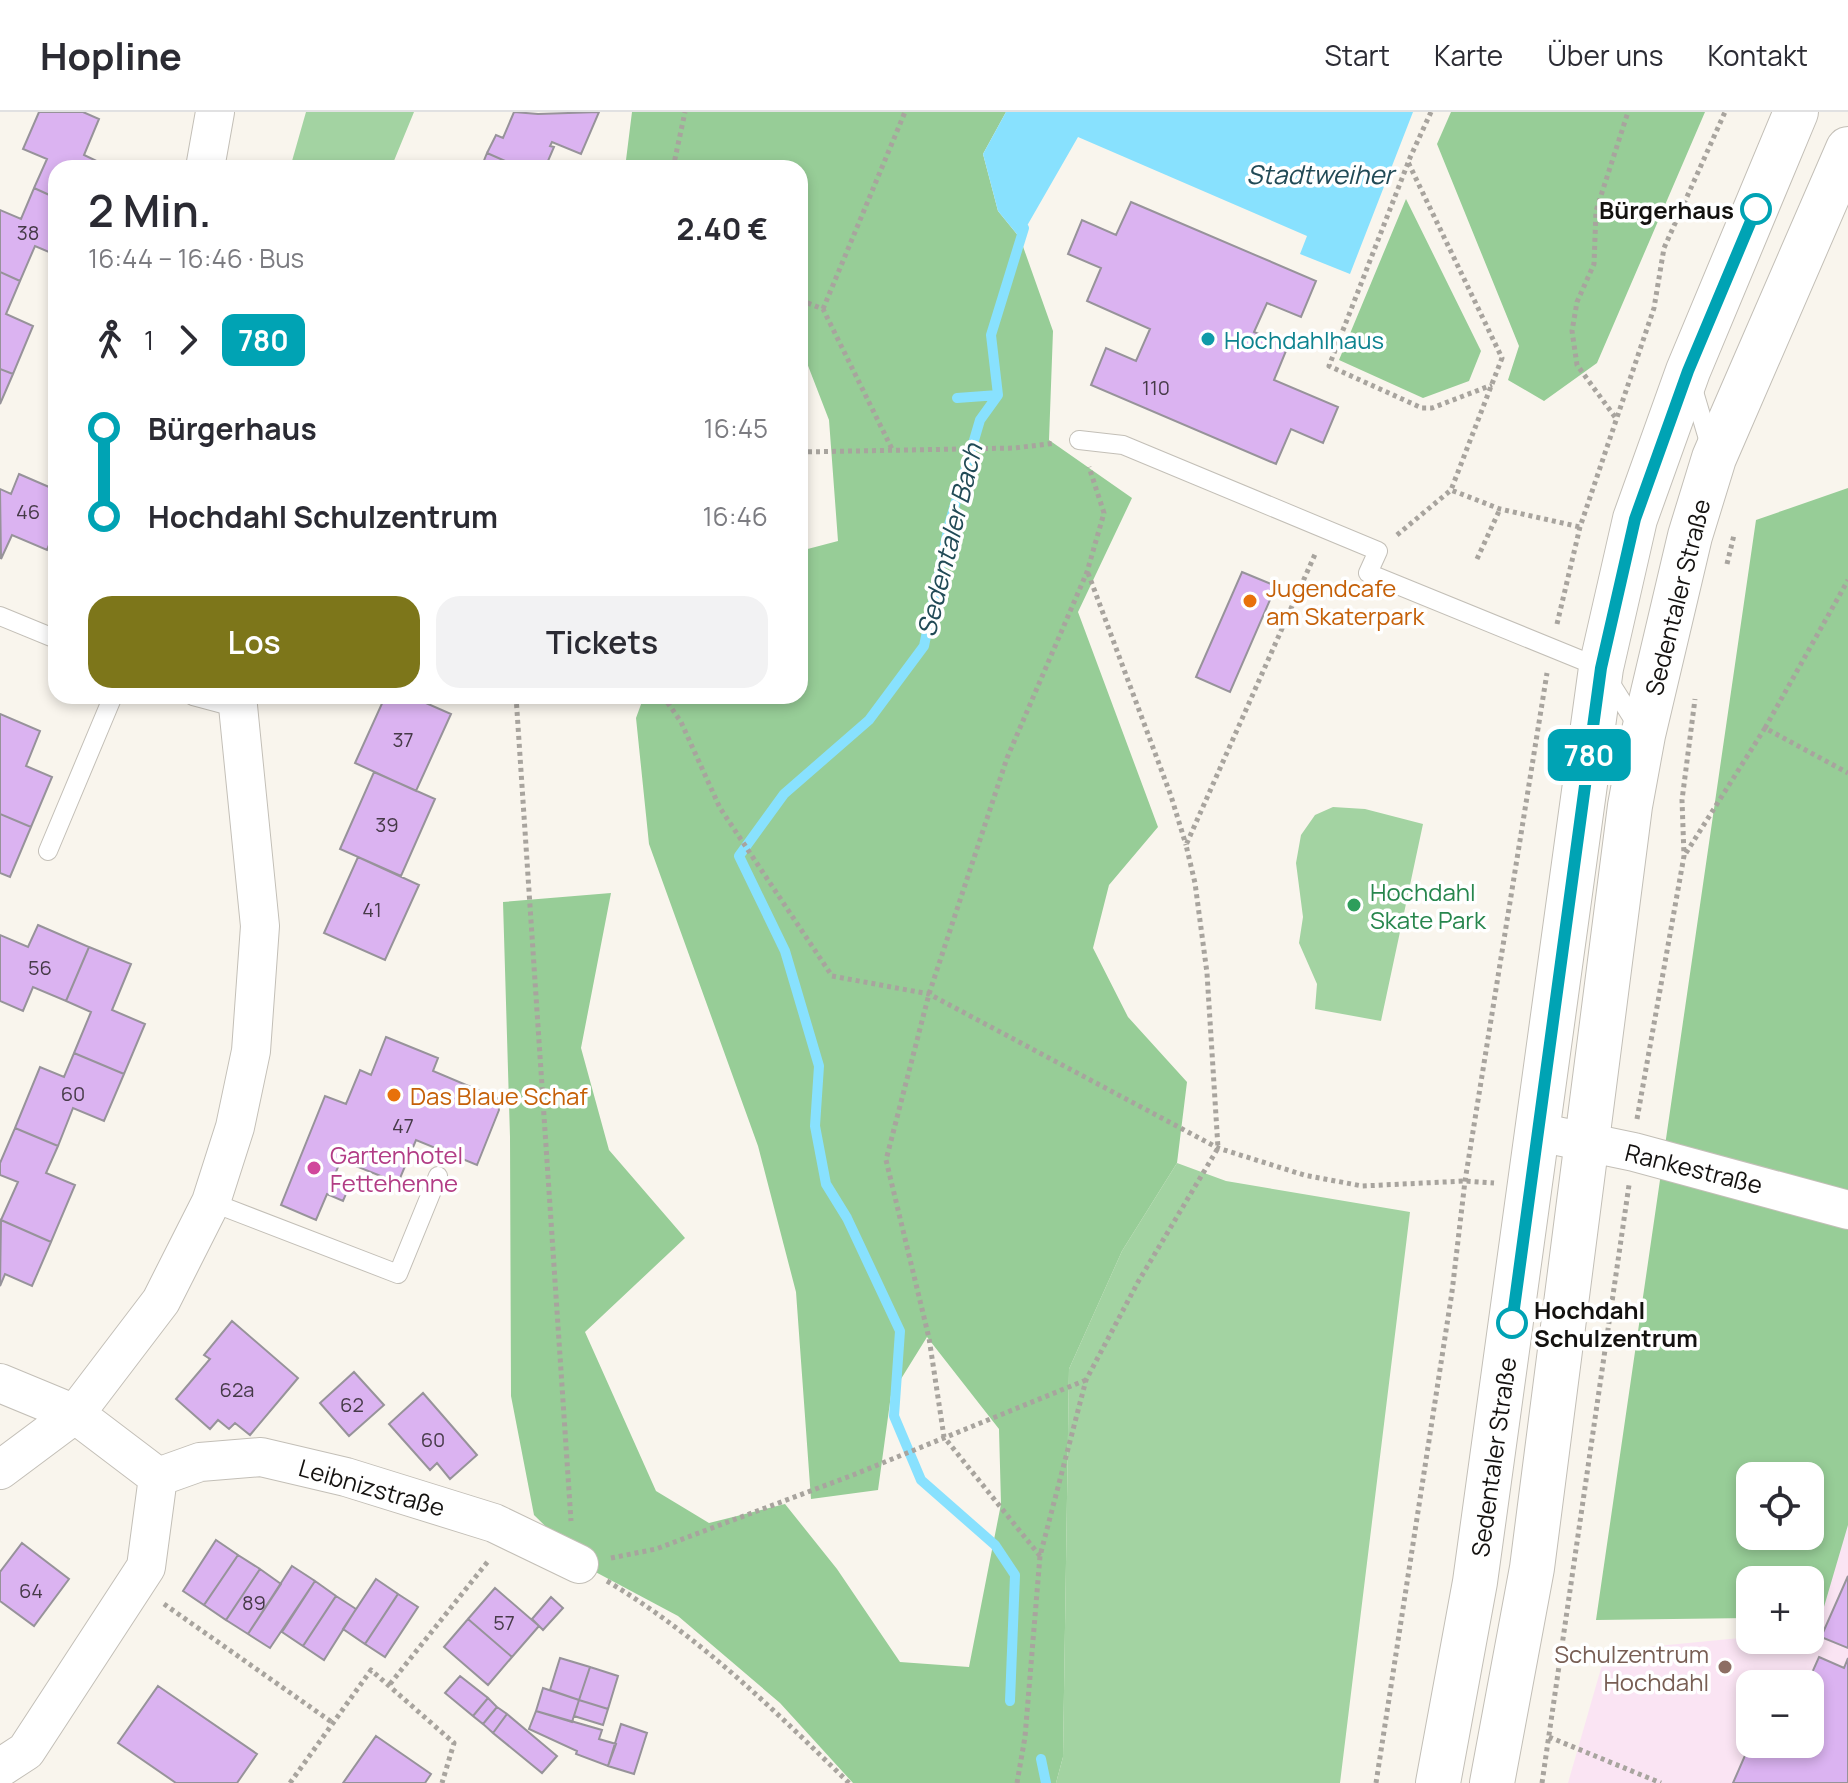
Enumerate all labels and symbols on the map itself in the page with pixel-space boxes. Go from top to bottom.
water label: Stadtweiher [1246,156,1397,192]
place label: Bürgerhaus [1599,193,1734,226]
marker: Bürgerhaus [1741,194,1771,224]
house number: 38 [17,219,39,246]
place label: Hochdahlhaus [1224,323,1384,356]
marker: Hochdahlhaus [1199,330,1217,348]
house number: 110 [1142,374,1170,401]
water label: Sedentaler Bach [908,438,991,640]
street label: Sedentaler Straße [1637,495,1717,699]
house number: 46 [16,498,40,525]
place label: Jugendcafe am Skaterpark [1266,571,1426,632]
marker: Jugendcafe am Skaterpark [1241,592,1259,610]
house number: 37 [392,726,414,753]
line badge: 780 [1543,729,1635,781]
house number: 39 [375,811,399,838]
place label: Hochdahl Skate Park [1370,875,1487,936]
house number: 41 [362,896,382,923]
marker: Hochdahl Skate Park [1345,896,1363,914]
house number: 56 [28,954,52,981]
place label: Das Blaue Schaf [410,1079,588,1112]
house number: 60 [61,1080,85,1107]
marker: Das Blaue Schaf [385,1086,403,1104]
house number: 47 [392,1112,414,1139]
street label: Rankestraße [1622,1135,1766,1201]
place label: Gartenhotel Fettehenne [330,1138,463,1199]
marker: Gartenhotel Fettehenne [305,1159,323,1177]
place label: Hochdahl Schulzentrum [1534,1293,1698,1354]
marker: Hochdahl Schulzentrum [1497,1308,1527,1338]
street label: Sedentaler Straße [1463,1355,1523,1559]
house number: 62a [220,1376,254,1403]
house number: 62 [340,1391,364,1418]
house number: 60 [421,1426,445,1453]
street label: Leibnizstraße [295,1450,449,1524]
house number: 64 [19,1577,43,1604]
house number: 89 [242,1589,266,1616]
house number: 57 [493,1609,515,1636]
place label: Schulzentrum Hochdahl [1554,1637,1709,1698]
marker: Schulzentrum Hochdahl [1716,1658,1734,1676]

